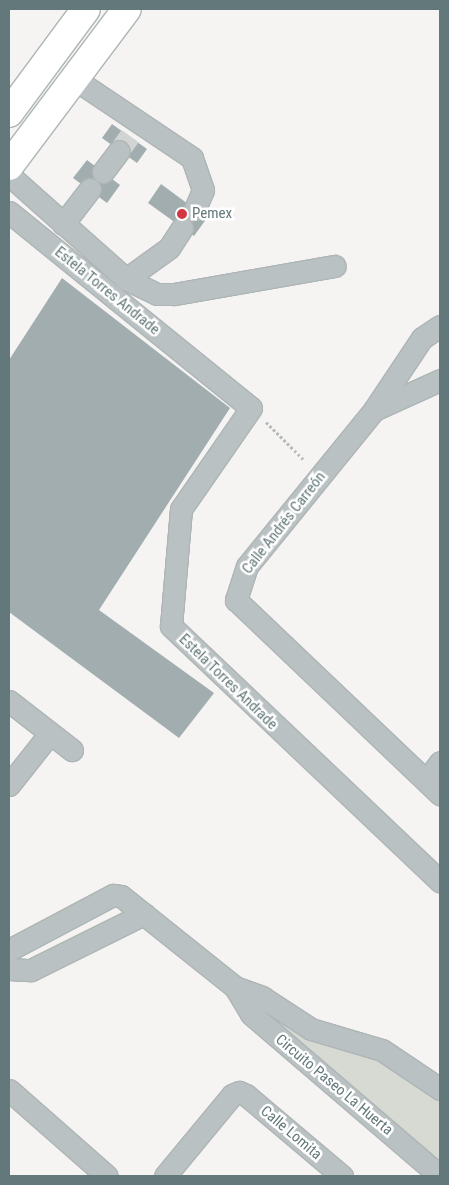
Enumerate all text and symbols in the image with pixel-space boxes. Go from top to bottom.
place label: Pemex [192,205,232,223]
marker: Pemex [176,208,188,220]
street label: Estela Torres Andrade [51,243,163,339]
street label: Calle Andrés Carreón [239,468,329,578]
street label: Estela Torres Andrade [175,630,281,734]
street label: Circuito Paseo La Huerta [272,1031,396,1139]
street label: Calle Lomita [257,1102,325,1164]

